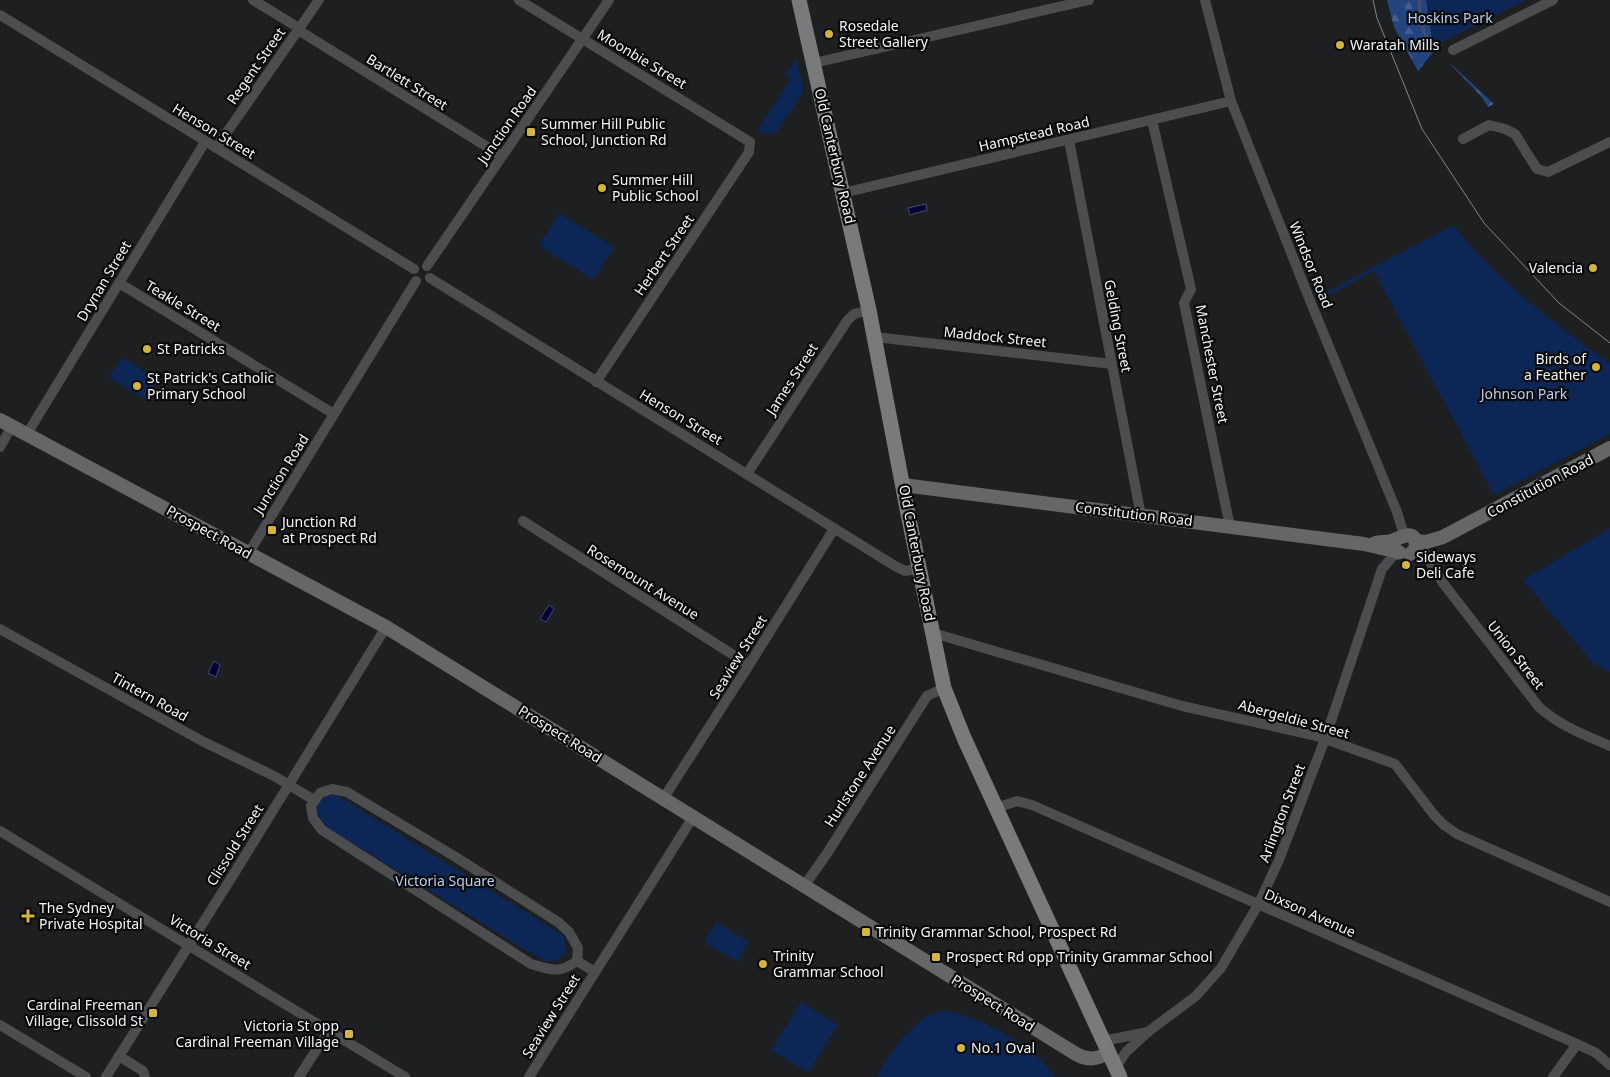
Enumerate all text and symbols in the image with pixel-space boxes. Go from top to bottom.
park label: Hoskins Park [1407,8,1493,27]
place label: Rosedale Street Gallery [839,16,929,51]
street label: Regent Street [222,24,289,108]
street label: Moonbie Street [594,24,690,93]
marker: Rosedale Street Gallery [823,28,835,40]
place label: Waratah Mills [1350,35,1440,54]
marker: Waratah Mills [1334,39,1346,51]
street label: Bartlett Street [363,49,451,114]
street label: Junction Road [472,82,540,169]
street label: Old Canterbury Road [811,86,860,225]
street label: Henson Street [169,98,259,163]
street label: Hampstead Road [977,112,1091,156]
place label: Summer Hill Public School, Junction Rd [541,114,667,149]
marker: Summer Hill Public School, Junction Rd [525,126,537,138]
place label: Summer Hill Public School [612,170,699,205]
marker: Summer Hill Public School [596,182,608,194]
street label: Herbert Street [629,210,698,299]
street label: Windsor Road [1285,219,1338,311]
street label: Drynan Street [72,237,135,325]
place label: Valencia [1529,258,1583,277]
marker: Valencia [1587,262,1599,274]
street label: Teakle Street [142,276,224,335]
street label: Gelding Street [1100,278,1137,374]
street label: Manchester Street [1192,303,1233,425]
street label: Maddock Street [943,322,1047,351]
place label: St Patricks [157,339,225,358]
street label: James Street [760,339,822,420]
marker: St Patricks [141,343,153,355]
place label: Birds of a Feather [1524,349,1587,384]
marker: Birds of a Feather [1590,361,1602,373]
place label: St Patrick's Catholic Primary School [147,368,275,403]
marker: St Patrick's Catholic Primary School [131,380,143,392]
street label: Henson Street [636,384,726,449]
park label: Johnson Park [1479,384,1568,403]
street label: Junction Road [247,430,313,519]
street label: Constitution Road [1483,449,1596,522]
street label: Old Canterbury Road [895,483,940,623]
street label: Constitution Road [1074,497,1194,530]
street label: Prospect Road [163,500,255,563]
place label: Junction Rd at Prospect Rd [280,512,377,547]
marker: Junction Rd at Prospect Rd [266,524,278,536]
street label: Rosemount Avenue [584,539,703,624]
place label: Sideways Deli Cafe [1416,547,1477,582]
marker: Sideways Deli Cafe [1400,559,1412,571]
street label: Seaview Street [704,611,771,702]
street label: Union Street [1484,616,1549,693]
street label: Tintern Road [109,668,192,725]
street label: Abergeldie Street [1237,695,1352,742]
street label: Prospect Road [515,700,605,767]
street label: Hurlstone Avenue [819,721,900,830]
street label: Arlington Street [1254,761,1309,865]
street label: Clissold Street [202,800,267,889]
park label: Victoria Square [395,871,495,890]
street label: Dixson Avenue [1262,884,1359,941]
place label: The Sydney Private Hospital [39,898,143,933]
marker: The Sydney Private Hospital [21,909,35,923]
street label: Victoria Street [166,910,255,973]
place label: Trinity Grammar School, Prospect Rd [876,922,1117,941]
marker: Trinity Grammar School, Prospect Rd [860,926,872,938]
place label: Trinity Grammar School [773,946,884,981]
place label: Prospect Rd opp Trinity Grammar School [946,947,1213,966]
marker: Prospect Rd opp Trinity Grammar School [930,951,942,963]
marker: Trinity Grammar School [757,958,769,970]
street label: Prospect Road [948,969,1038,1036]
street label: Seaview Street [517,970,584,1061]
place label: Cardinal Freeman Village, Clissold St [25,995,143,1030]
marker: Cardinal Freeman Village, Clissold St [147,1007,159,1019]
place label: Victoria St opp Cardinal Freeman Village [175,1016,339,1051]
marker: Victoria St opp Cardinal Freeman Village [343,1028,355,1040]
place label: No.1 Oval [971,1038,1035,1057]
marker: No.1 Oval [955,1042,967,1054]

